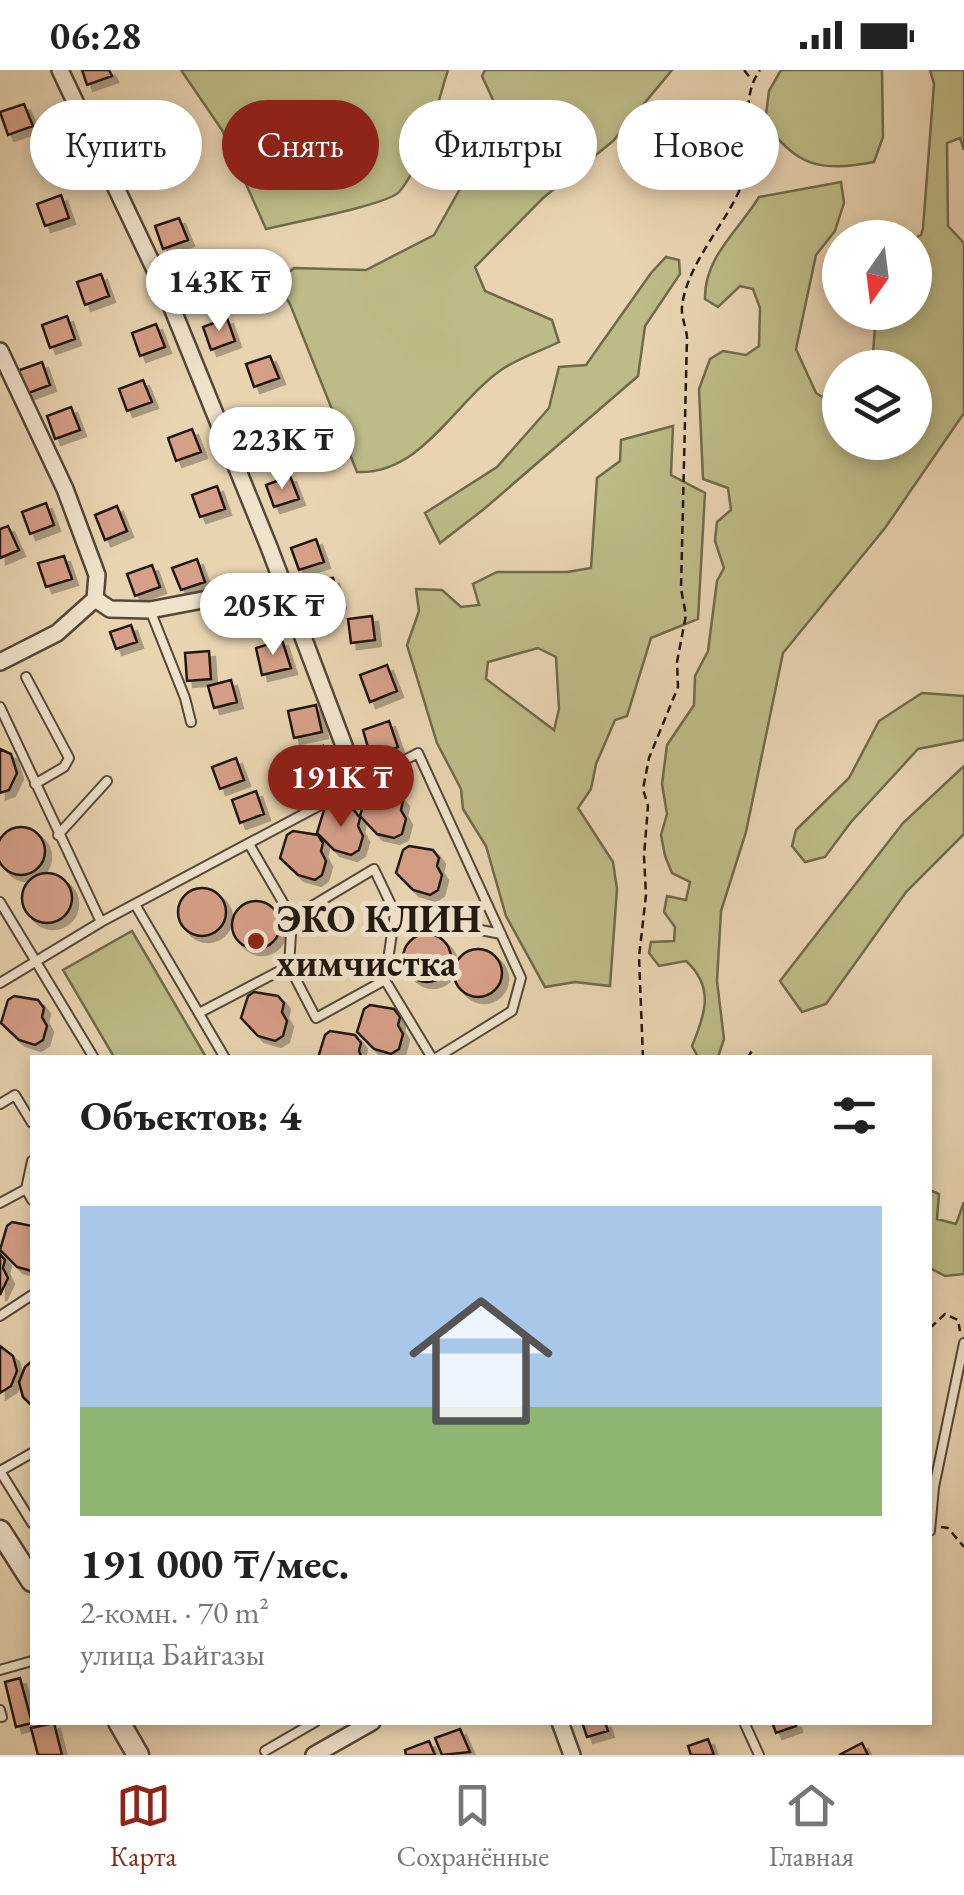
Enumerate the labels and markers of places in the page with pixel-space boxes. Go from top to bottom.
pin: 143K ₸ [138,249,300,334]
pin: 223K ₸ [201,407,363,492]
pin: 205K ₸ [192,573,354,658]
pin: 191K ₸ [260,745,422,830]
place label: ЭКО КЛИН химчистка [276,894,481,987]
marker: ЭКО КЛИН химчистка [245,930,267,952]

